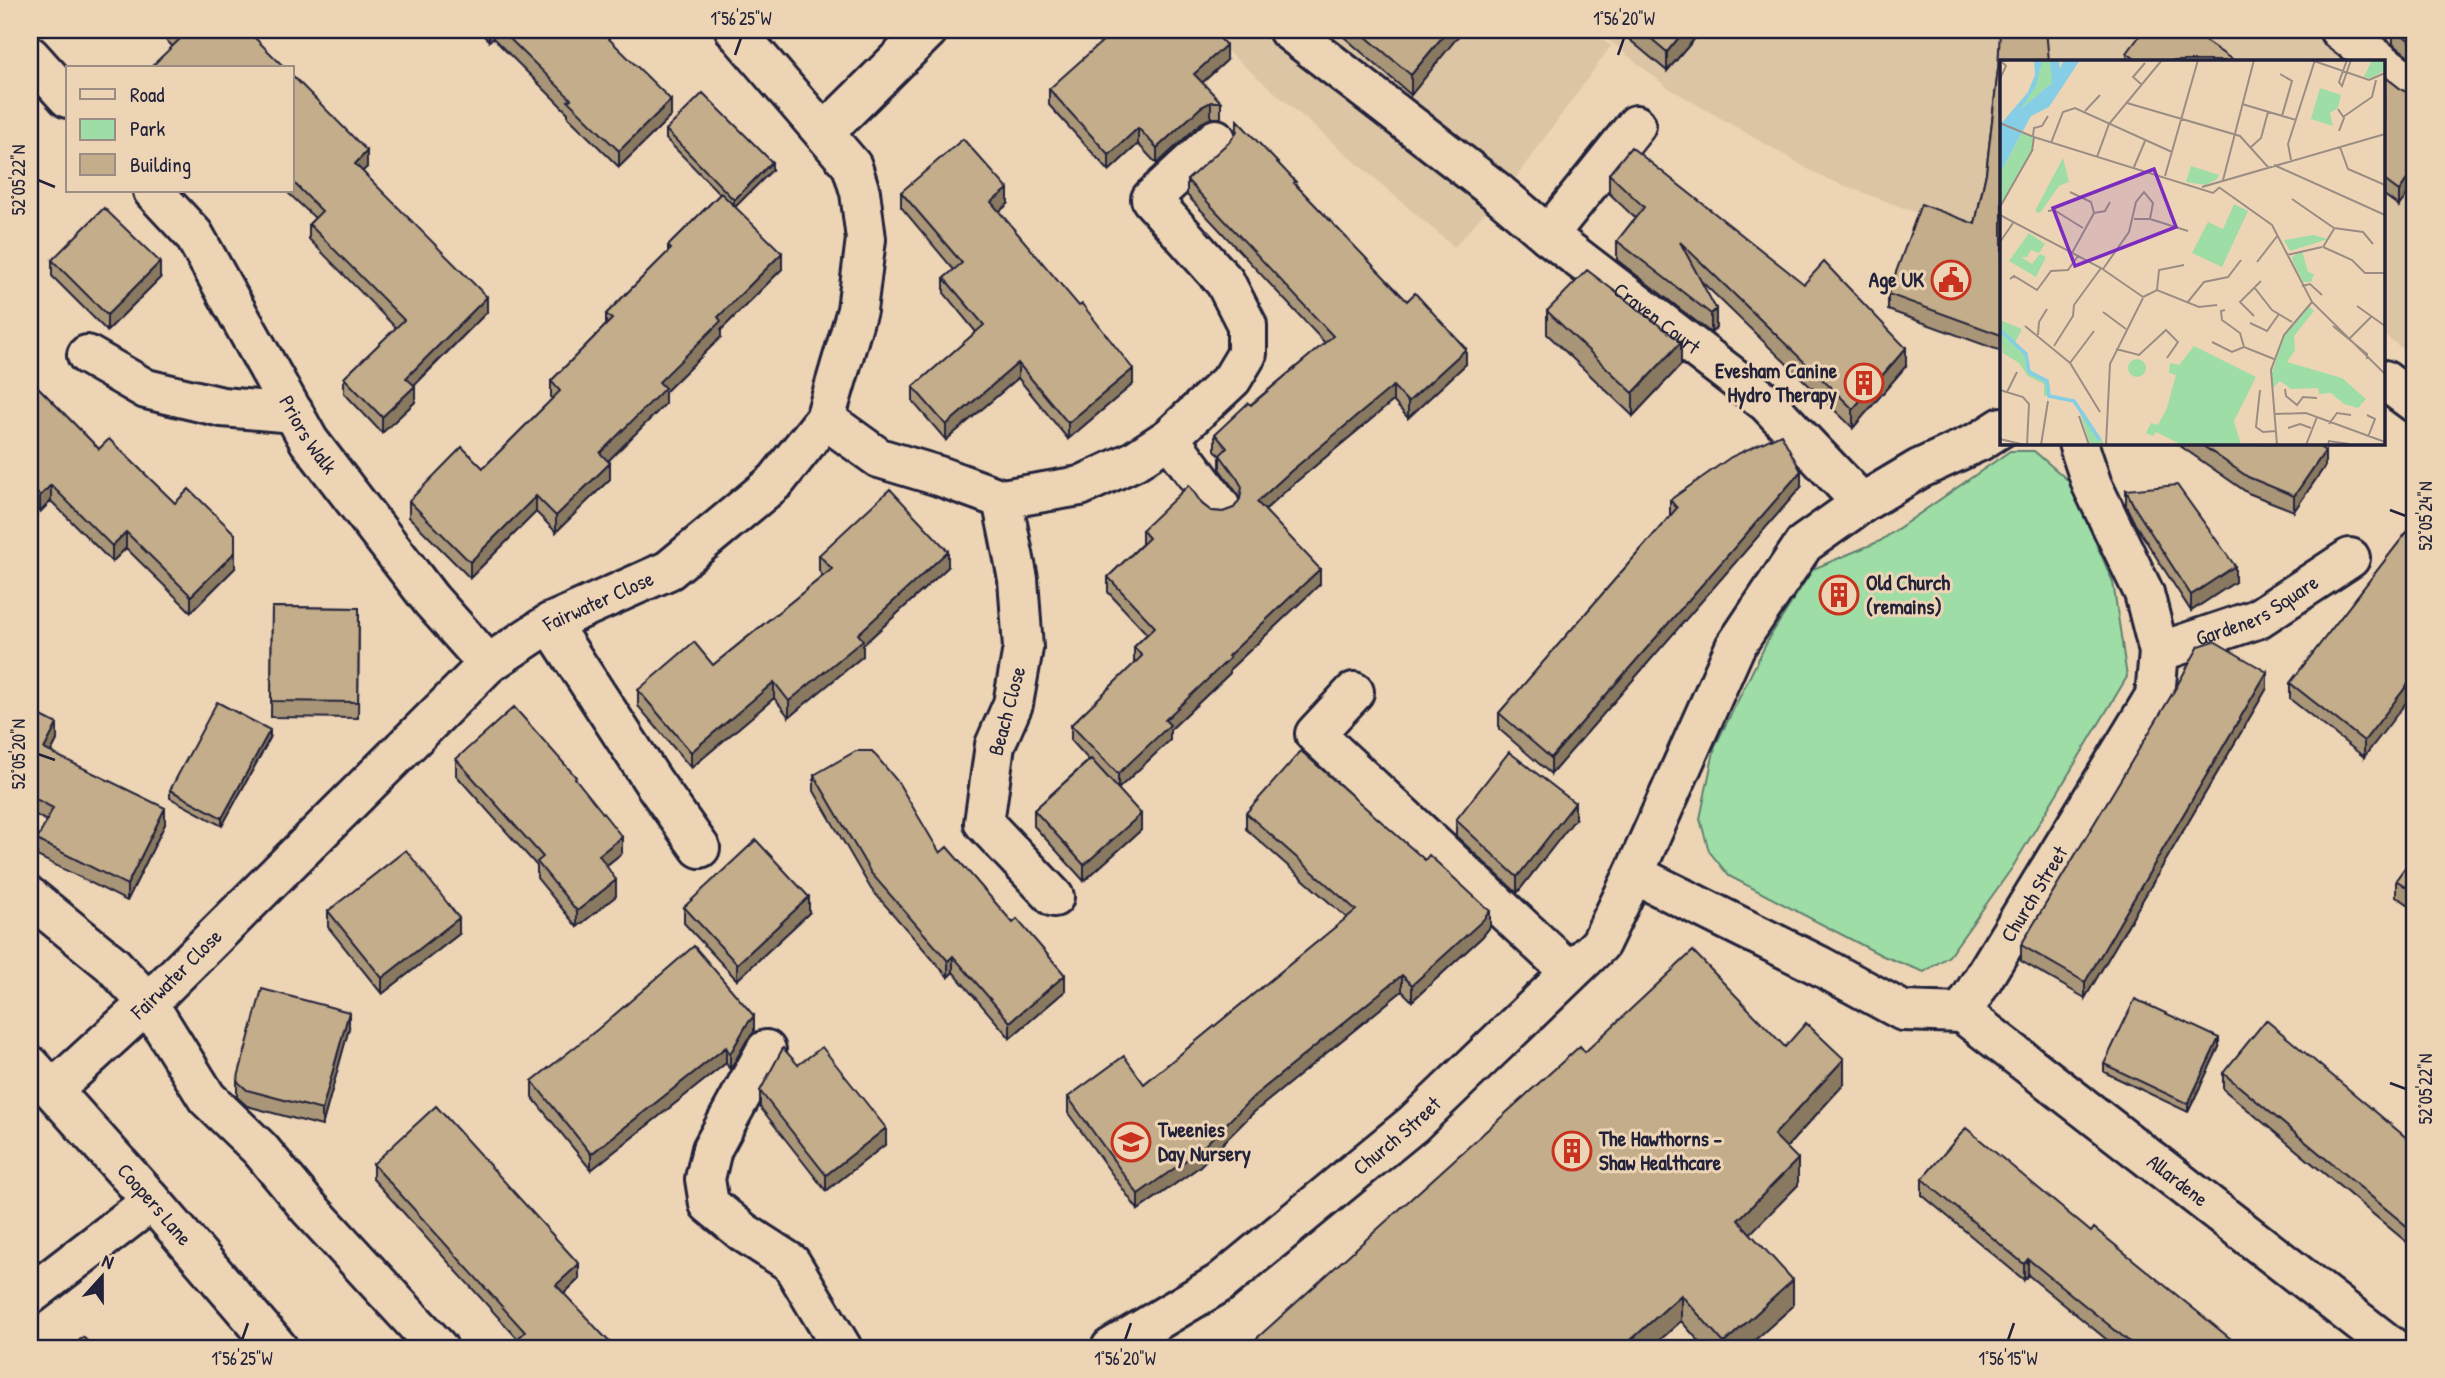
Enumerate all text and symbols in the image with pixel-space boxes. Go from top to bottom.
text: 1°56'25"W [710,6,772,31]
text: 1°56'20"W [1593,6,1655,31]
inset map [2000,60,2386,444]
legend [66,66,294,192]
text: Road [130,80,164,109]
text: Park [130,114,165,143]
text: 52°05'22"N [6,145,31,215]
text: Building [130,150,191,179]
public building icon: Age UK [1930,259,1972,301]
place label: Age UK [1869,265,1924,295]
street label: Craven Court [1608,275,1707,361]
place label: Evesham Canine Hydro Therapy [1715,356,1838,410]
building icon: Evesham Canine Hydro Therapy [1843,362,1885,404]
street label: Priors Walk [272,390,344,480]
text: 52°05'24"N [2413,481,2438,551]
street label: Fairwater Close [536,564,658,638]
place label: Old Church (remains) [1866,568,1950,621]
street label: Gardeners Square [2192,568,2324,653]
building icon: Old Church (remains) [1818,574,1860,616]
street label: Beach Close [981,663,1032,759]
text: 52°05'20"N [6,719,31,789]
street label: Church Street [1994,840,2075,947]
street label: Fairwater Close [124,922,228,1026]
text: 52°05'22"N [2413,1054,2438,1124]
street label: Church Street [1347,1089,1448,1182]
place label: Tweenies Day Nursery [1157,1115,1251,1169]
school or university icon: Tweenies Day Nursery [1110,1121,1152,1163]
place label: The Hawthorns - Shaw Healthcare [1598,1124,1723,1177]
building icon: The Hawthorns - Shaw Healthcare [1551,1130,1593,1172]
street label: Allardene [2141,1147,2214,1213]
street label: Coopers Lane [111,1157,199,1252]
north arrow [66,1242,136,1312]
text: N [99,1247,117,1275]
text: 1°56'25"W [211,1346,273,1371]
text: 1°56'20"W [1094,1346,1156,1371]
text: 1°56'15"W [1978,1346,2038,1371]

